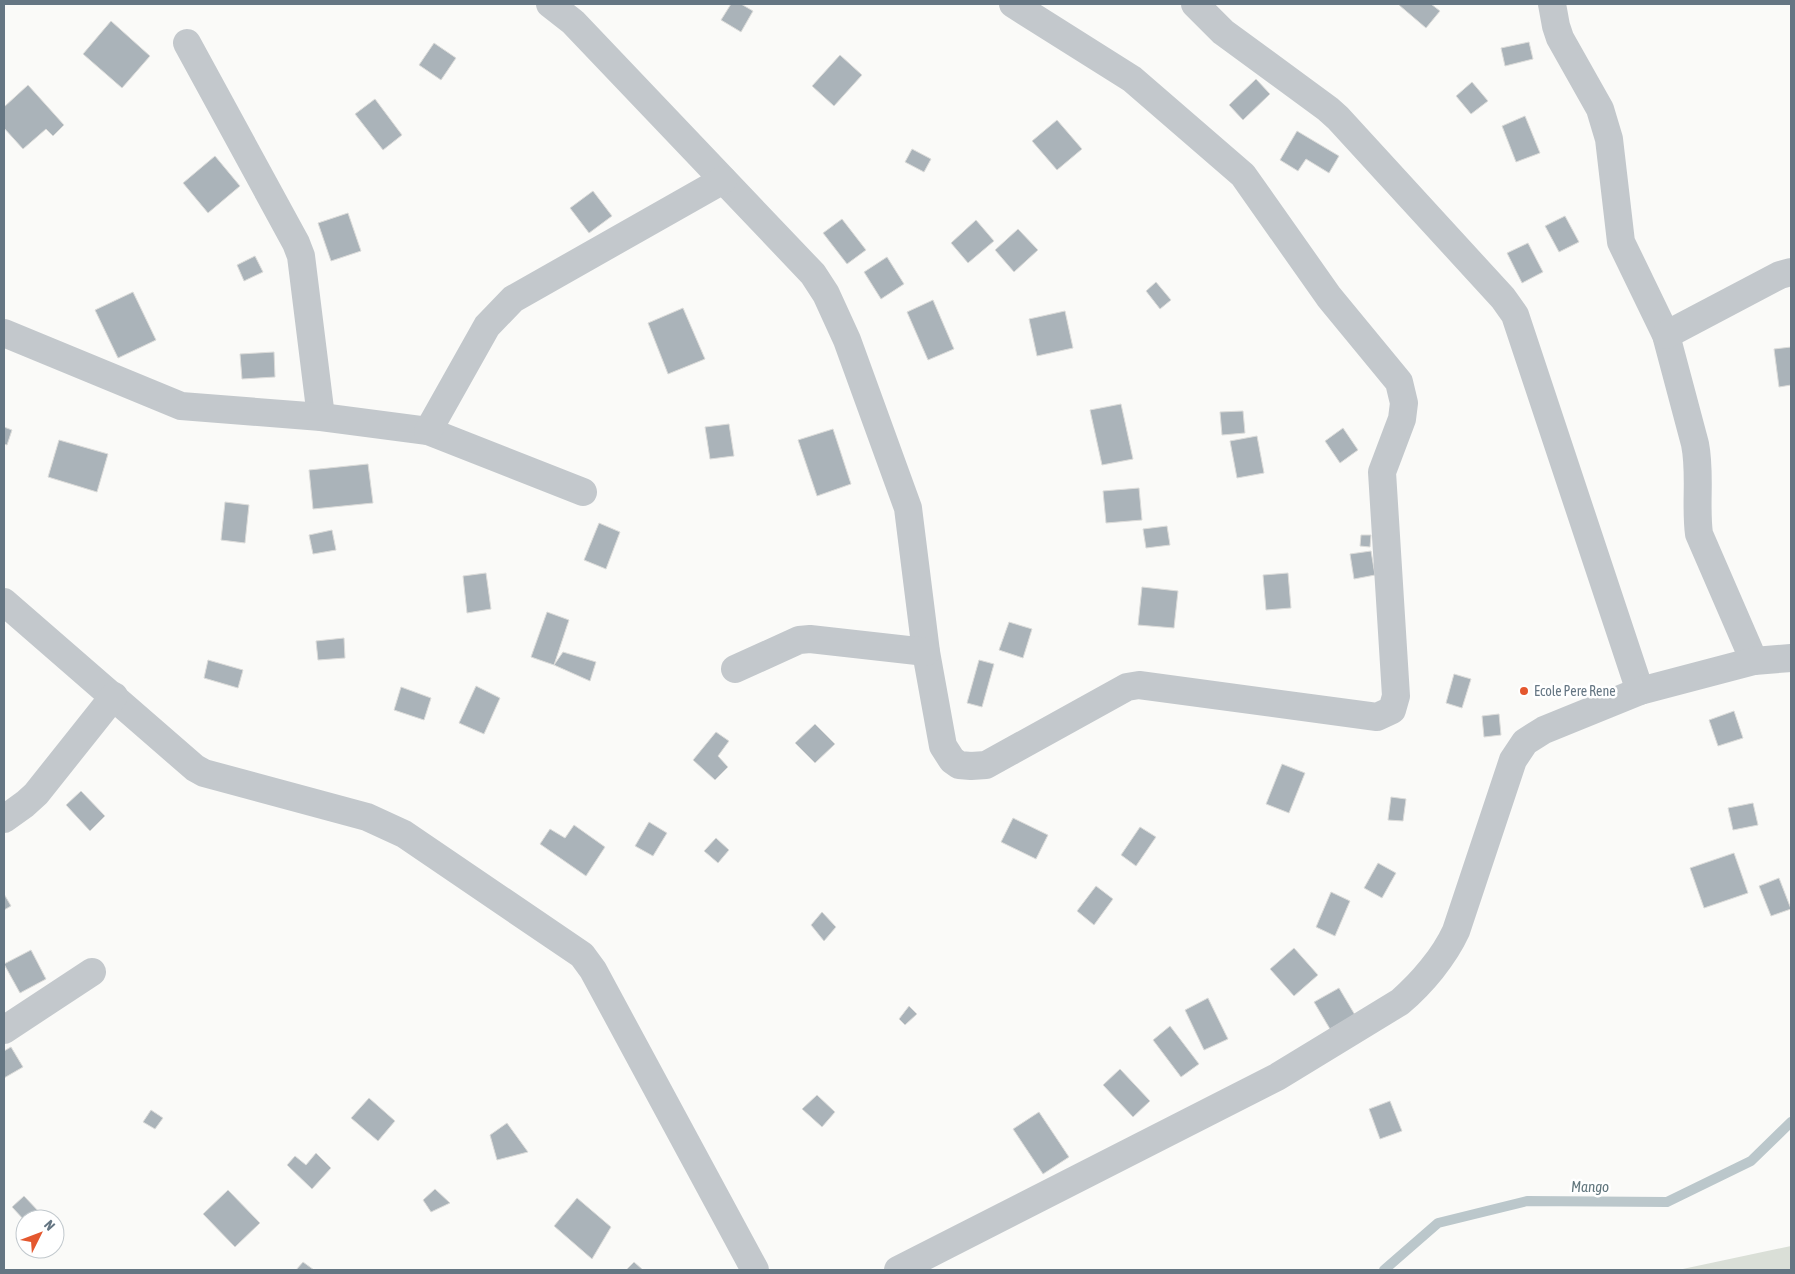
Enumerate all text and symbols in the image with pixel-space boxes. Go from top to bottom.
place label: Ecole Pere Rene [1534,683,1616,699]
marker: Ecole Pere Rene [1518,685,1530,697]
water label: Mango [1571,1178,1609,1195]
north arrow [15,1209,65,1259]
text: N [41,1217,58,1234]

